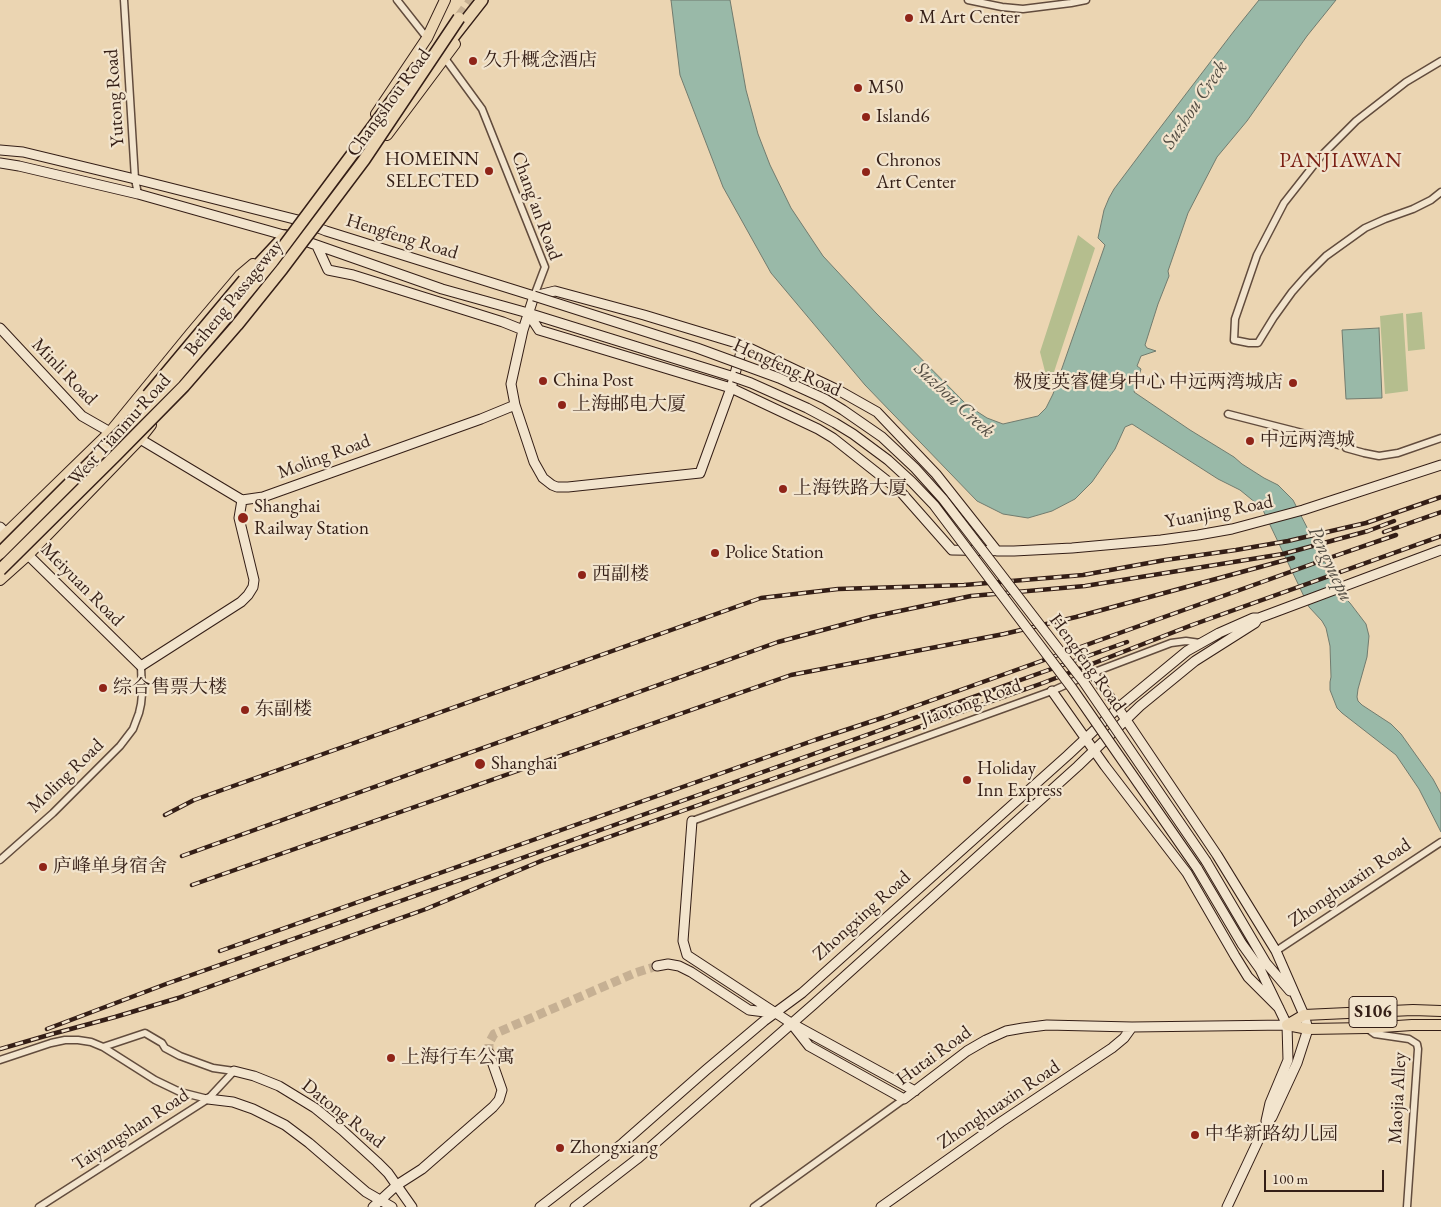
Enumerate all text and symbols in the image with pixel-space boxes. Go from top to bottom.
place label: M Art Center [919,7,1020,29]
marker: M Art Center [903,12,915,24]
street label: Changshou Road [342,44,436,162]
street label: Yutong Road [100,48,130,148]
place label: 久升概念酒店 [483,50,597,72]
marker: 久升概念酒店 [467,55,479,67]
water label: Suzhou Creek [1157,56,1233,154]
place label: M50 [868,77,903,99]
marker: M50 [852,82,864,94]
place label: Island6 [876,106,930,128]
marker: Island6 [860,111,872,123]
street label: Chang'an Road [506,148,566,264]
district label: PANJIAWAN [1278,148,1404,174]
place label: HOMEINN SELECTED [385,149,479,193]
place label: Chronos Art Center [876,150,956,194]
marker: HOMEINN SELECTED [483,165,495,177]
marker: Chronos Art Center [860,166,872,178]
street label: Hengfeng Road [343,209,461,265]
street label: Beiheng Passageway [180,235,288,361]
street label: Minli Road [26,334,102,410]
street label: Hengfeng Road [729,334,845,402]
water label: Suzhou Creek [909,357,999,443]
street label: West Tianmu Road [64,370,176,490]
place label: China Post [553,370,633,392]
place label: 极度英睿健身中心 中远两湾城店 [1013,372,1283,394]
marker: China Post [537,375,549,387]
marker: 极度英睿健身中心 中远两湾城店 [1287,377,1299,389]
place label: 上海邮电大厦 [572,394,686,416]
marker: 上海邮电大厦 [556,399,568,411]
street label: Moling Road [275,430,373,484]
place label: 中远两湾城 [1260,430,1355,452]
marker: 中远两湾城 [1244,435,1256,447]
place label: 上海铁路大厦 [793,478,907,500]
marker: 上海铁路大厦 [777,483,789,495]
street label: Yuanjing Road [1163,490,1275,534]
place label: Shanghai Railway Station [254,496,369,540]
marker: Shanghai Railway Station [236,511,250,525]
water label: Pengyuepu [1302,522,1358,606]
street label: Meiyuan Road [36,539,128,631]
place label: Police Station [725,542,824,564]
marker: Police Station [709,547,721,559]
place label: 西副楼 [592,564,649,586]
marker: 西副楼 [576,569,588,581]
street label: Hengfeng Road [1044,609,1130,717]
street label: Jiaotong Road [918,674,1024,732]
place label: 综合售票大楼 [113,677,227,699]
marker: 综合售票大楼 [97,682,109,694]
place label: 东副楼 [255,699,312,721]
marker: 东副楼 [239,704,251,716]
street label: Moling Road [23,734,109,818]
place label: Shanghai [491,753,558,775]
marker: Shanghai [473,757,487,771]
place label: Holiday Inn Express [977,758,1062,802]
marker: Holiday Inn Express [961,774,973,786]
street label: Zhonghuaxin Road [1284,834,1416,932]
place label: 庐峰单身宿舍 [53,856,167,878]
marker: 庐峰单身宿舍 [37,861,49,873]
street label: Zhongxing Road [808,866,916,966]
road number: S106 [1349,996,1397,1028]
street label: Hutai Road [892,1021,976,1091]
place label: 上海行车公寓 [401,1047,515,1069]
street label: Maojia Alley [1384,1051,1412,1145]
marker: 上海行车公寓 [385,1052,397,1064]
street label: Zhonghuaxin Road [933,1056,1065,1154]
street label: Datong Road [297,1074,389,1154]
street label: Taiyangshan Road [69,1084,193,1176]
place label: 中华新路幼儿园 [1205,1124,1338,1146]
marker: 中华新路幼儿园 [1189,1129,1201,1141]
place label: Zhongxiang [570,1137,658,1159]
marker: Zhongxiang [554,1142,566,1154]
scale bar [1266,1160,1386,1192]
text: 100 m [1272,1169,1308,1188]

